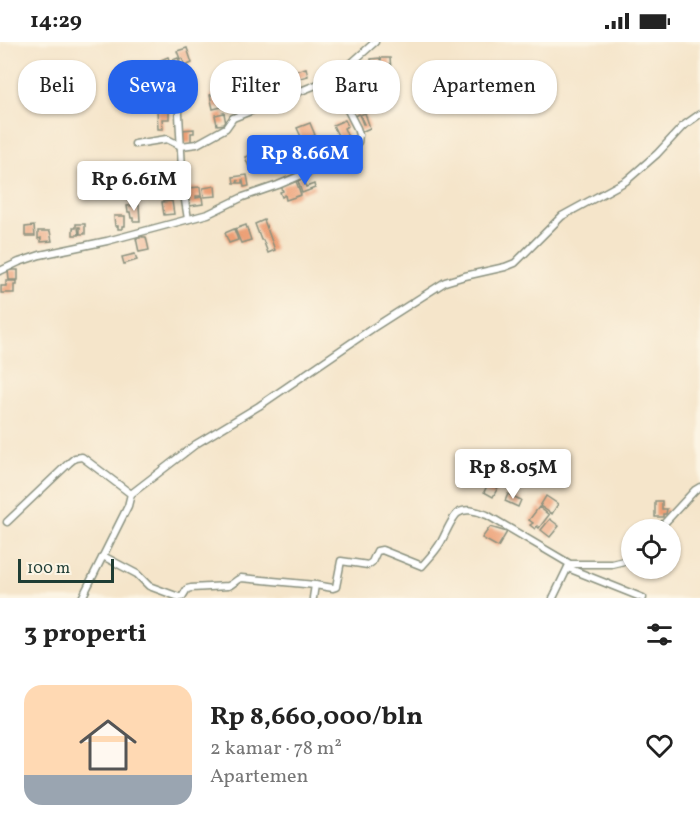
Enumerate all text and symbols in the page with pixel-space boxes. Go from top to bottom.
text: 14:29 [30,6,82,37]
chip: Beli [18,60,96,114]
chip: Sewa [108,60,198,114]
chip: Filter [210,60,301,114]
chip: Baru [313,60,400,114]
chip: Apartemen [412,60,557,114]
pin: Rp 8.66M [243,135,367,186]
text: Rp 8.66M [261,140,349,168]
pin: Rp 6.61M [72,161,196,212]
text: Rp 6.61M [91,166,177,194]
pin: Rp 8.05M [451,449,575,500]
text: Rp 8.05M [469,454,557,482]
map controls [621,519,681,579]
button: locate [621,519,681,579]
scale bar [18,556,114,584]
text: 100 m [27,558,70,580]
text: 3 properti [24,616,147,652]
icon: filters [643,618,676,651]
text: Rp 8,660,000/bln [210,699,423,735]
icon: home [72,709,144,781]
icon: heart [643,729,676,762]
text: 2 kamar · 78 m² [210,735,342,763]
text: Apartemen [210,763,309,791]

